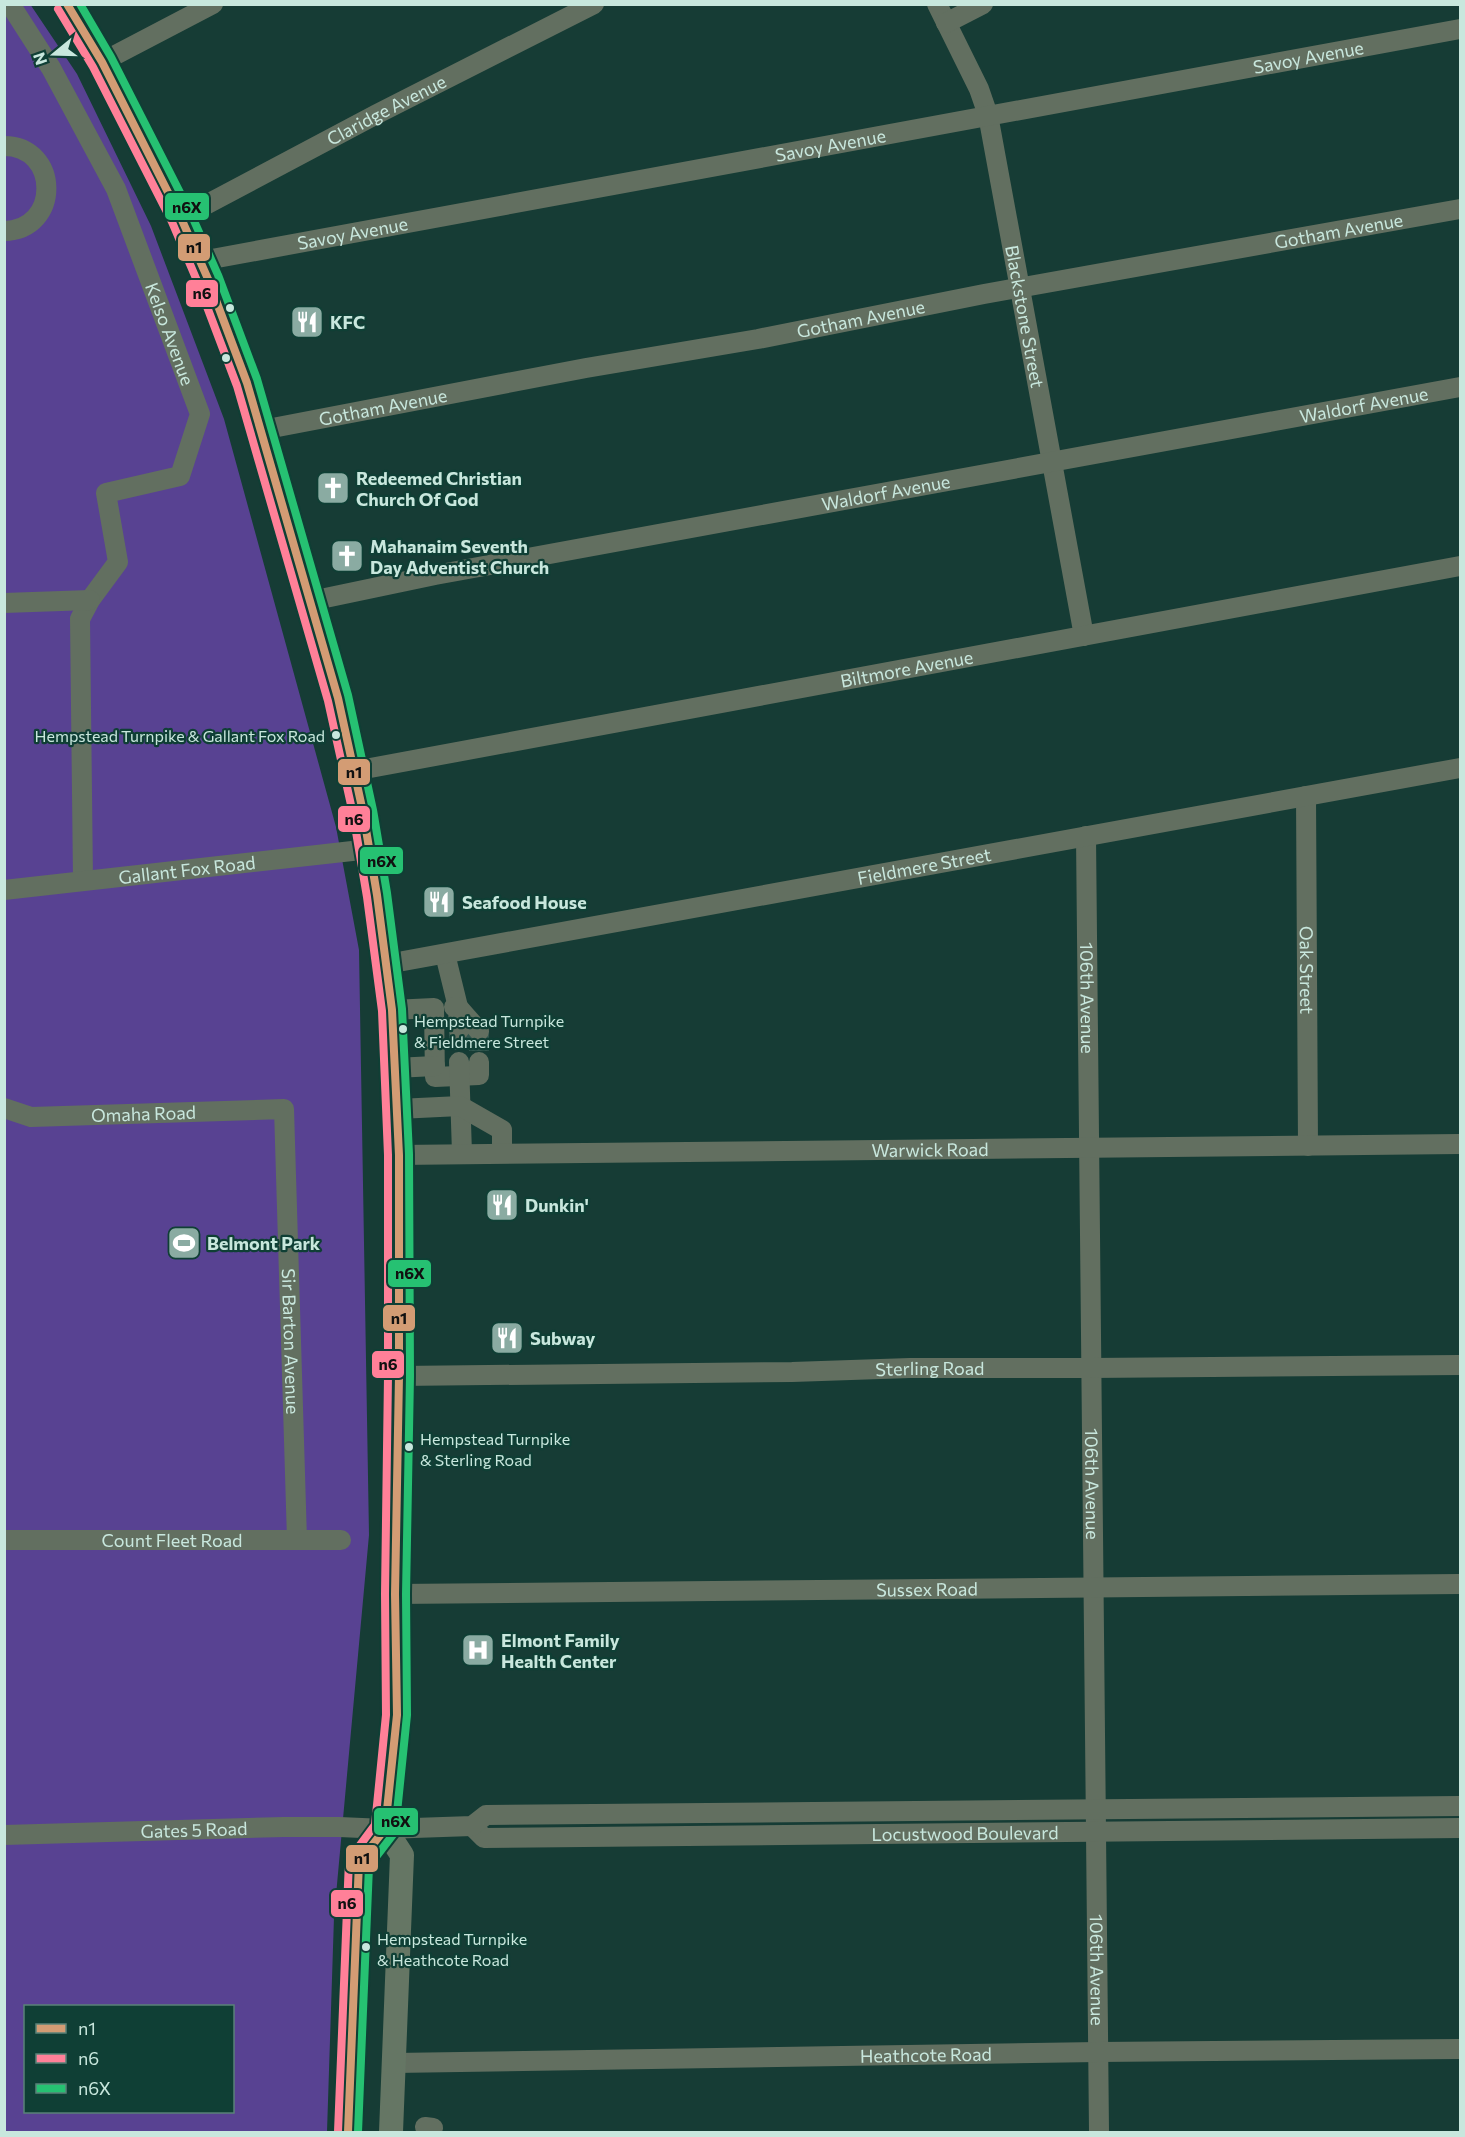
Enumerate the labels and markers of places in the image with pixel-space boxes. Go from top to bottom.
unlabelled marker [224,302,236,314]
restaurant icon: KFC [289,304,325,340]
place label: KFC [330,311,365,333]
unlabelled marker [220,352,232,364]
place label: Redeemed Christian Church Of God [356,467,522,510]
church icon: Redeemed Christian Church Of God [315,470,351,506]
place label: Mahanaim Seventh Day Adventist Church [370,535,549,578]
church icon: Mahanaim Seventh Day Adventist Church [329,538,365,574]
place label: Hempstead Turnpike & Gallant Fox Road [35,726,325,745]
marker: Hempstead Turnpike & Gallant Fox Road [330,729,342,741]
restaurant icon: Seafood House [421,884,457,920]
place label: Seafood House [462,891,587,913]
place label: Hempstead Turnpike & Fieldmere Street [414,1011,564,1051]
marker: Hempstead Turnpike & Fieldmere Street [397,1023,409,1035]
restaurant icon: Dunkin' [484,1187,520,1223]
place label: Dunkin' [525,1194,589,1216]
sports icon: Belmont Park [166,1225,202,1261]
place label: Belmont Park [207,1232,321,1254]
restaurant icon: Subway [489,1320,525,1356]
place label: Subway [530,1327,595,1349]
place label: Hempstead Turnpike & Sterling Road [420,1429,570,1469]
marker: Hempstead Turnpike & Sterling Road [403,1441,415,1453]
place label: Elmont Family Health Center [501,1629,620,1672]
hospital icon: Elmont Family Health Center [460,1632,496,1668]
place label: Hempstead Turnpike & Heathcote Road [377,1929,527,1969]
marker: Hempstead Turnpike & Heathcote Road [360,1941,372,1953]

